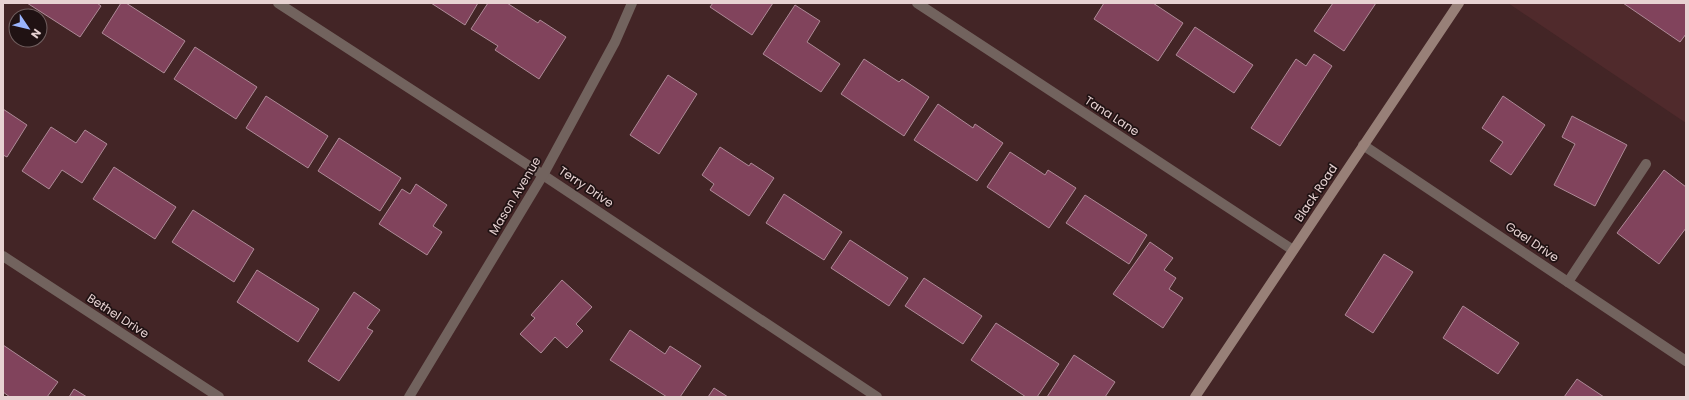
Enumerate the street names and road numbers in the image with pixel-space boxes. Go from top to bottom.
street label: Tana Lane [1082,92,1143,140]
street label: Mason Avenue [485,154,545,238]
street label: Black Road [1290,160,1341,225]
street label: Terry Drive [555,162,617,211]
street label: Gael Drive [1502,217,1562,266]
street label: Bethel Drive [84,289,152,342]

